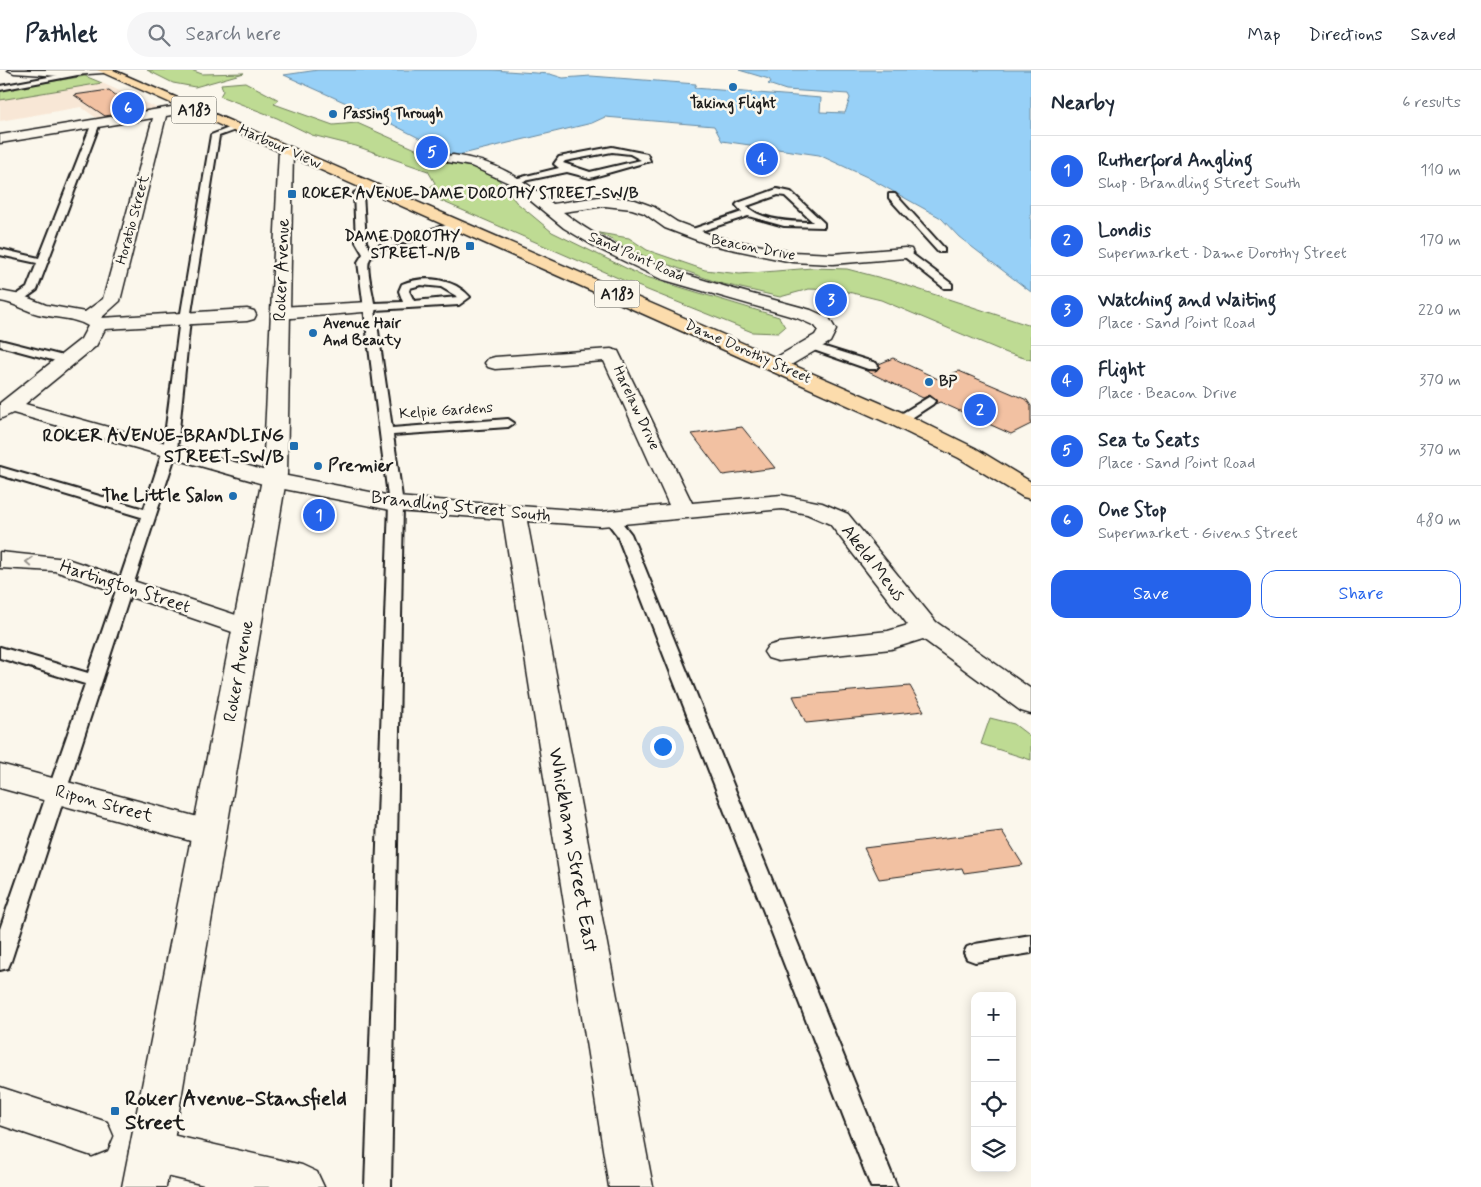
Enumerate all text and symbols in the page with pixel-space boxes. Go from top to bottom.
search box [127,12,477,57]
text: Pathlet [25,19,97,50]
icon: search [145,21,173,49]
text: Search here [185,22,281,47]
text: Map [1248,23,1281,47]
text: Directions [1309,23,1383,47]
text: Saved [1411,23,1456,47]
marker: Taking Flight [727,81,739,93]
pin: 6 [112,89,144,127]
text: Nearby [1051,89,1115,117]
text: 6 results [1402,92,1461,113]
place label: Taking Flight [690,94,776,115]
road number: A183 [172,96,216,124]
place label: Passing Through [343,104,443,126]
marker: Passing Through [327,108,339,120]
street label: Harbour View [235,120,325,174]
pin: 5 [416,133,448,171]
pin: 4 [746,140,778,178]
text: Rutherford Angling [1098,148,1253,173]
text: 1 [1063,160,1071,181]
text: 110 m [1420,160,1461,181]
street label: Horatio Street [111,173,155,267]
text: Shop · Brandling Street South [1098,173,1300,194]
place label: ROKER AVENUE-DAME DOROTHY STREET-SW/B [302,184,639,204]
marker: ROKER AVENUE-DAME DOROTHY STREET-SW/B [286,188,298,200]
street label: Roker Avenue [268,218,296,322]
text: Londis [1098,218,1151,243]
place label: DAME DOROTHY STREET-N/B [345,227,461,264]
street label: Sand Point Road [585,227,687,287]
street label: Beacon Drive [709,230,797,266]
text: 2 [1063,230,1071,251]
text: 170 m [1419,230,1461,251]
marker: DAME DOROTHY STREET-N/B [464,240,476,252]
text: Supermarket · Dame Dorothy Street [1098,243,1347,264]
road number: A183 [594,280,640,308]
pin: 3 [815,281,847,319]
text: Watching and Waiting [1098,288,1277,313]
text: 3 [1063,300,1071,321]
text: 220 m [1418,300,1461,321]
text: Place · Sand Point Road [1098,313,1255,334]
place label: Avenue Hair And Beauty [323,314,402,351]
street label: Dame Dorothy Street [682,315,815,389]
marker: Avenue Hair And Beauty [307,327,319,339]
text: Flight [1098,358,1146,383]
street label: Harelaw Drive [608,363,664,454]
text: 4 [1062,370,1072,391]
text: 370 m [1419,370,1461,391]
place label: BP [939,372,957,392]
marker: BP [923,376,935,388]
text: Place · Beacon Drive [1098,383,1237,404]
pin: 2 [964,391,996,429]
street label: Kelpie Gardens [398,398,494,424]
place label: ROKER AVENUE-BRANDLING STREET-SW/B [42,424,285,469]
text: Sea to Seats [1098,428,1199,453]
marker: ROKER AVENUE-BRANDLING STREET-SW/B [288,440,300,452]
text: 5 [1062,440,1072,461]
text: 370 m [1419,440,1461,461]
text: Place · Sand Point Road [1098,453,1255,474]
place label: Premier [328,454,394,478]
marker: Premier [312,460,324,472]
place label: The Little Salon [102,484,223,508]
street label: Brandling Street South [370,486,552,530]
marker: The Little Salon [227,490,239,502]
pin: 1 [303,496,335,534]
text: One Stop [1098,498,1167,523]
text: 6 [1063,510,1071,531]
text: 480 m [1416,510,1461,531]
street label: Akeld Mews [836,520,910,606]
text: Supermarket · Givens Street [1098,523,1298,544]
street label: Hartington Street [56,555,194,621]
one-way arrow [24,557,32,568]
button: Save [1051,570,1251,618]
button: Share [1261,570,1461,618]
street label: Roker Avenue [218,618,260,724]
your location [650,734,676,760]
street label: Whickham Street East [541,746,605,955]
street label: Ripon Street [52,779,156,829]
map controls [971,992,1016,1172]
button: + [971,992,1016,1037]
button: − [971,1037,1016,1082]
button: locate [971,1082,1016,1127]
place label: Roker Avenue-Stansfield Street [125,1085,347,1137]
marker: Roker Avenue-Stansfield Street [109,1105,121,1117]
button: layers [971,1127,1016,1172]

